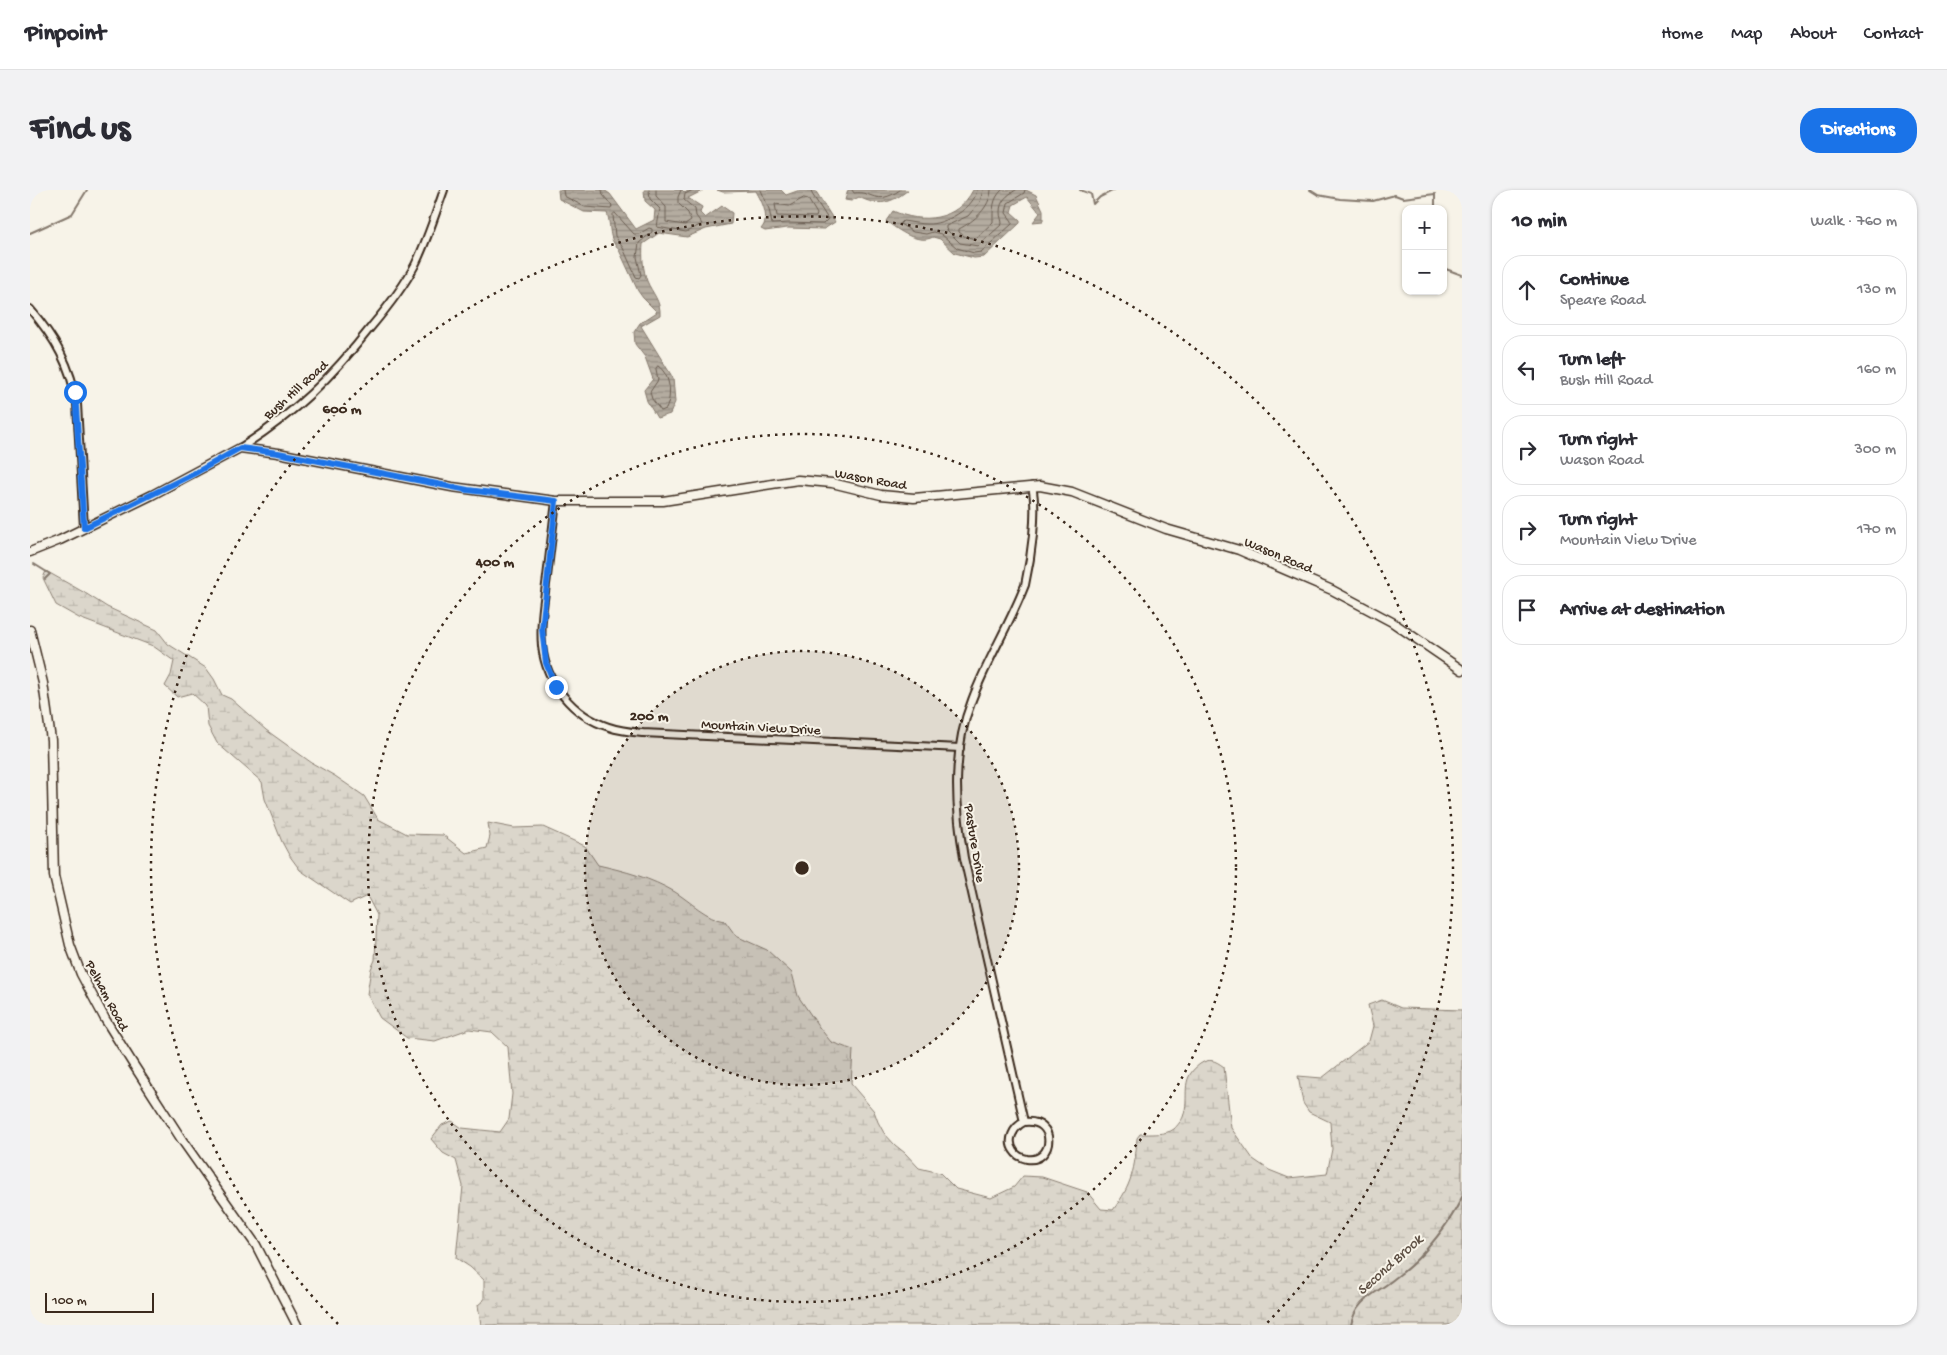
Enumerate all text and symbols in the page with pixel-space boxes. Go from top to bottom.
text: Pinpoint [25,20,106,49]
text: Home [1661,24,1703,45]
text: Map [1731,24,1762,45]
text: About [1790,24,1836,45]
text: Contact [1864,24,1922,45]
button: Directions [1800,108,1917,153]
text: Find us [30,110,130,151]
map controls [1402,205,1447,295]
button: + [1402,205,1447,250]
text: 10 min [1512,210,1567,235]
text: Walk · 760 m [1811,213,1897,232]
button: − [1402,250,1447,295]
text: Continue [1560,269,1629,292]
icon: ahead [1513,276,1541,304]
text: 130 m [1857,281,1896,300]
text: Speare Road [1560,292,1645,311]
text: Turn left [1560,349,1624,372]
street label: Bush Hill Road [260,356,334,425]
icon: left [1513,356,1541,384]
text: 160 m [1857,361,1896,380]
text: Bush Hill Road [1560,372,1652,391]
route start [64,381,87,404]
text: 600 m [323,401,362,419]
text: Turn right [1560,429,1636,452]
icon: right [1513,436,1541,464]
text: 300 m [1854,441,1896,460]
text: Wason Road [1560,452,1643,471]
street label: Wason Road [833,466,910,495]
text: Turn right [1560,509,1636,532]
icon: right [1513,516,1541,544]
text: 170 m [1857,521,1896,540]
text: Mountain View Drive [1560,532,1696,551]
street label: Wason Road [1241,534,1316,579]
text: 400 m [475,554,515,572]
icon: arrive [1513,596,1541,624]
text: Arrive at destination [1560,599,1724,622]
route end [545,676,568,699]
text: 200 m [630,708,669,726]
street label: Mountain View Drive [701,717,822,740]
street label: Pasture Drive [959,802,988,884]
centre of rings [793,859,811,877]
street label: Pelham Road [80,957,132,1036]
water label: Second Brook [1354,1230,1428,1300]
scale bar [45,1290,154,1313]
text: 100 m [52,1293,87,1310]

